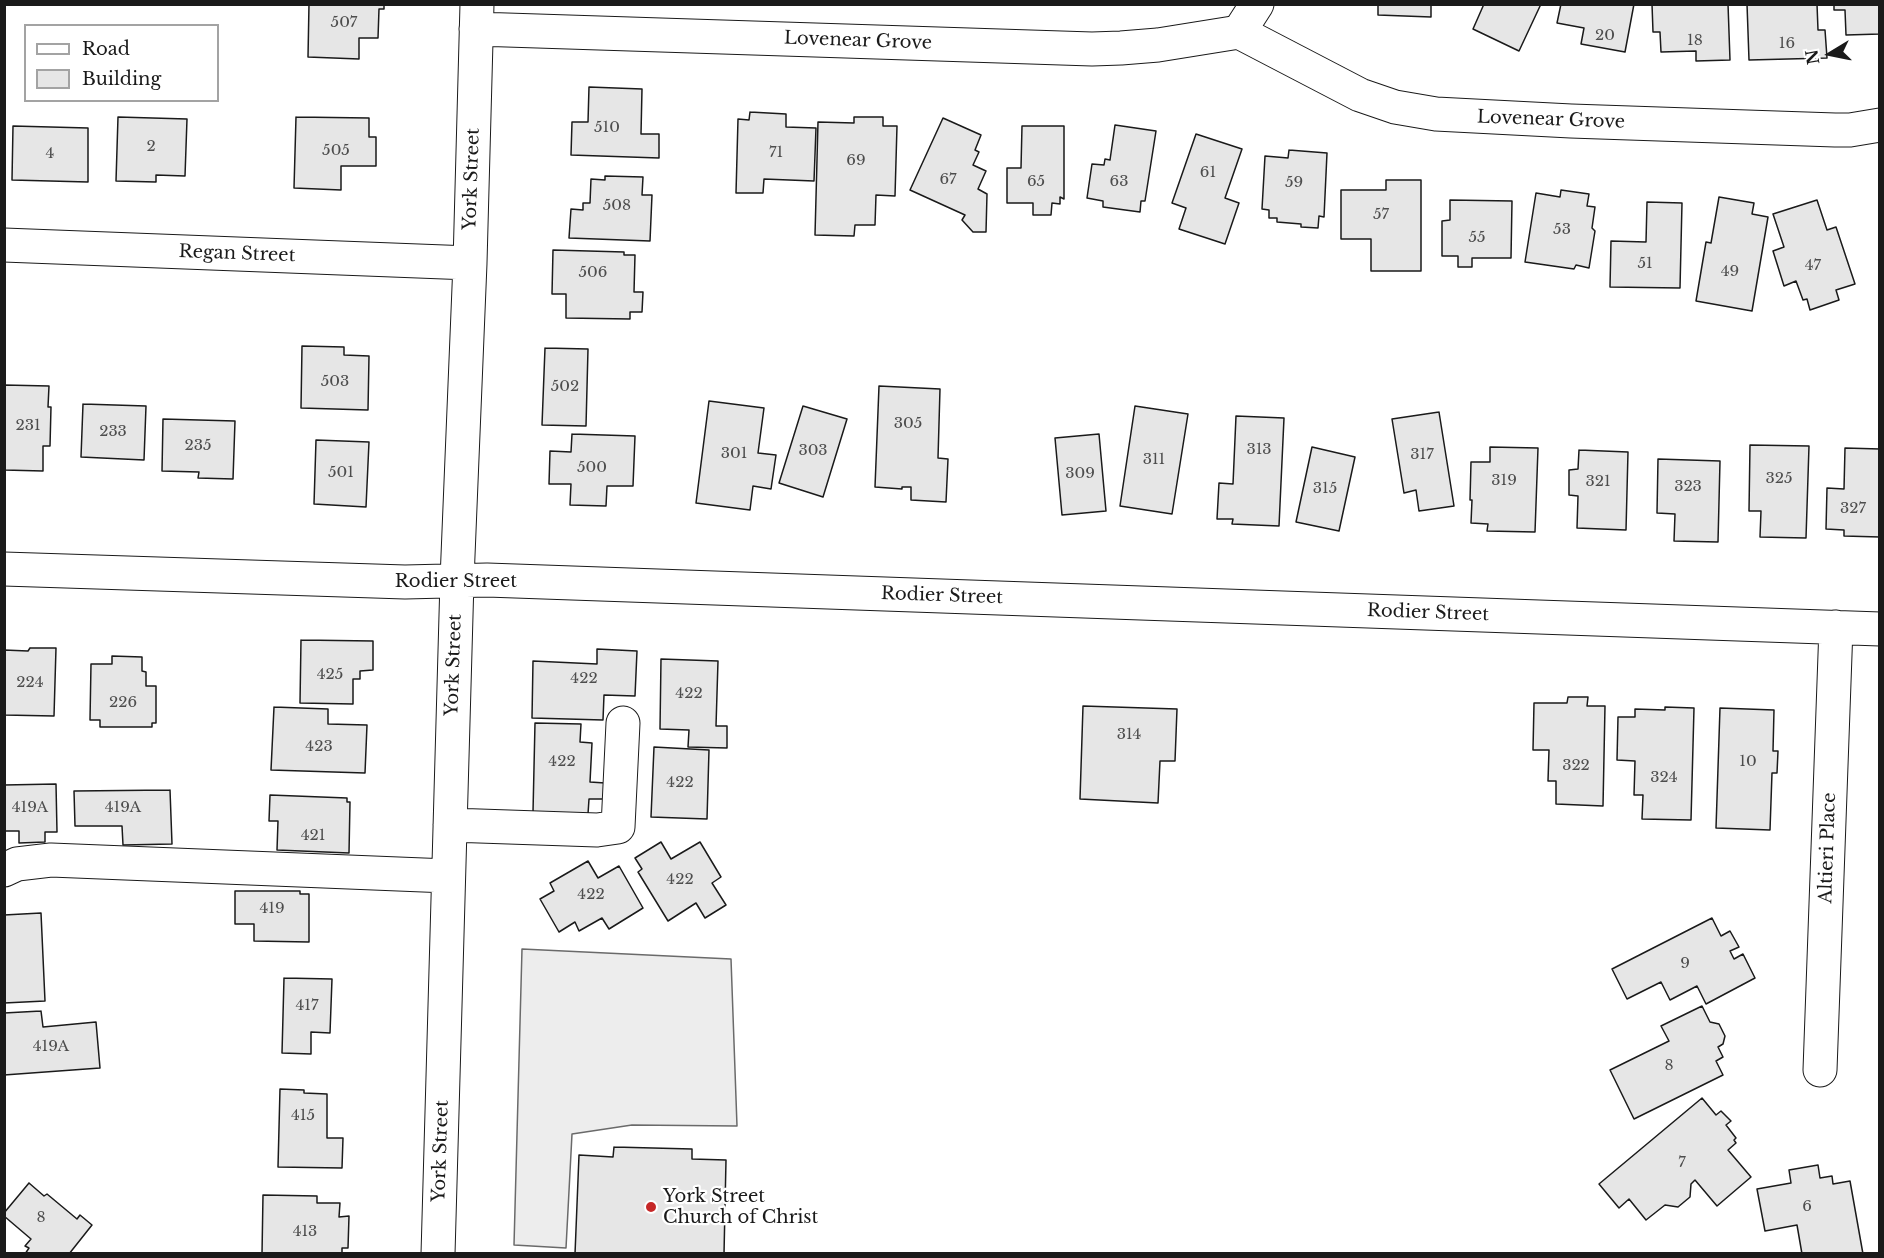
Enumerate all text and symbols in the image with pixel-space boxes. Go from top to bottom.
house number: 507 [331,14,357,32]
legend [24,24,219,102]
north arrow [1800,24,1860,84]
house number: 20 [1595,27,1615,45]
street label: Lovenear Grove [784,28,932,54]
house number: 18 [1687,32,1703,50]
house number: 16 [1779,35,1795,53]
text: Road [82,38,130,60]
text: N [1801,48,1823,66]
text: Building [82,68,161,90]
street label: Lovenear Grove [1477,107,1625,133]
house number: 510 [594,119,620,137]
street label: York Street [459,128,485,230]
house number: 2 [146,138,156,156]
house number: 505 [322,142,350,160]
house number: 71 [769,144,783,162]
house number: 4 [46,145,54,163]
house number: 69 [846,152,866,170]
house number: 61 [1200,164,1216,182]
house number: 67 [939,171,957,189]
house number: 65 [1027,173,1045,191]
house number: 63 [1110,173,1128,191]
house number: 59 [1285,174,1303,192]
house number: 508 [603,197,631,215]
house number: 57 [1373,206,1389,224]
house number: 53 [1553,221,1571,239]
house number: 55 [1468,229,1486,247]
street label: Regan Street [178,241,296,267]
house number: 51 [1637,255,1653,273]
house number: 47 [1805,257,1821,275]
house number: 49 [1721,263,1739,281]
house number: 506 [579,264,607,282]
house number: 503 [321,373,349,391]
house number: 502 [551,378,579,396]
house number: 305 [894,415,922,433]
house number: 231 [15,417,41,435]
house number: 233 [99,423,127,441]
house number: 235 [185,437,211,455]
house number: 313 [1246,441,1272,459]
house number: 303 [798,442,828,460]
house number: 301 [721,445,747,463]
house number: 317 [1410,446,1434,464]
house number: 311 [1143,451,1165,469]
house number: 500 [577,459,607,477]
house number: 501 [328,464,354,482]
house number: 309 [1065,465,1095,483]
house number: 325 [1766,470,1792,488]
house number: 319 [1491,472,1517,490]
house number: 321 [1585,473,1611,491]
house number: 323 [1674,478,1702,496]
house number: 315 [1313,480,1337,498]
house number: 327 [1840,500,1866,518]
street label: Rodier Street [395,571,517,593]
street label: Rodier Street [881,583,1003,609]
street label: Rodier Street [1367,600,1489,626]
street label: York Street [441,614,467,716]
house number: 425 [317,666,343,684]
house number: 422 [570,670,598,688]
house number: 224 [16,674,44,692]
house number: 422 [675,685,703,703]
house number: 226 [109,694,137,712]
house number: 314 [1117,726,1141,744]
house number: 423 [305,738,333,756]
house number: 422 [548,753,576,771]
house number: 10 [1739,753,1757,771]
house number: 322 [1562,757,1590,775]
house number: 324 [1650,769,1678,787]
house number: 422 [666,774,694,792]
street label: Altieri Place [1815,792,1841,904]
house number: 419A [12,799,48,817]
house number: 419A [105,799,141,817]
house number: 421 [301,827,325,845]
house number: 422 [666,871,694,889]
house number: 422 [577,886,605,904]
house number: 419 [259,900,285,918]
house number: 9 [1680,955,1690,973]
house number: 417 [296,997,318,1015]
house number: 419A [33,1038,69,1056]
house number: 8 [1664,1057,1674,1075]
street label: York Street [428,1100,454,1202]
house number: 415 [291,1107,315,1125]
house number: 7 [1678,1154,1686,1172]
place label: York Street Church of Christ [663,1186,818,1228]
house number: 6 [1802,1198,1812,1216]
marker: York Street Church of Christ [644,1200,658,1214]
house number: 8 [36,1209,46,1227]
house number: 413 [293,1223,317,1241]

